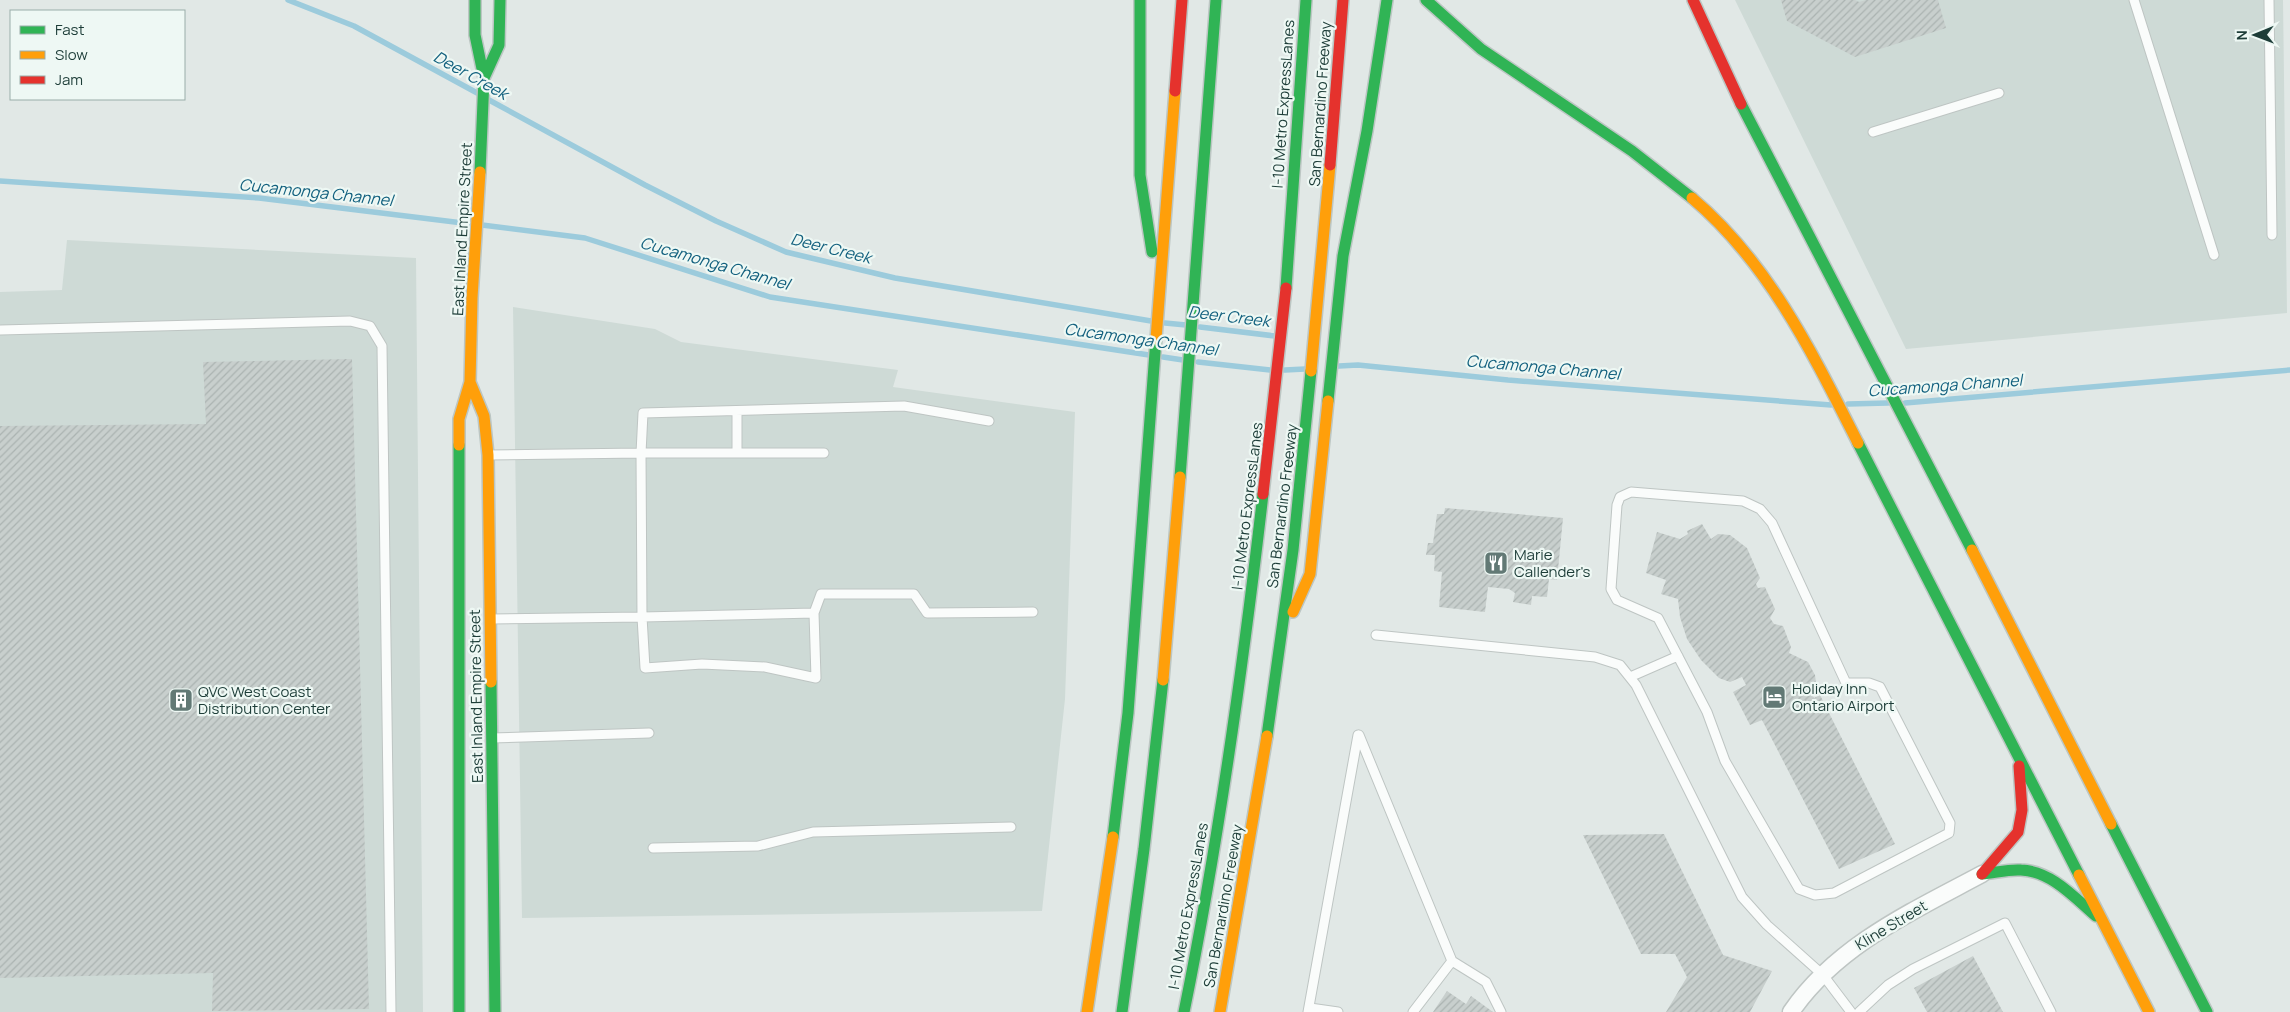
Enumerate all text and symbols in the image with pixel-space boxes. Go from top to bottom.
legend [10,10,185,100]
north arrow [2230,10,2280,60]
text: Fast [55,19,84,40]
street label: I-10 Metro ExpressLanes [1267,19,1299,189]
street label: San Bernardino Freeway [1304,21,1336,187]
text: N [2232,30,2251,40]
text: Slow [55,44,88,65]
water label: Deer Creek [430,45,514,106]
text: Jam [55,69,83,90]
street label: East Inland Empire Street [447,142,477,316]
water label: Cucamonga Channel [238,173,396,211]
water label: Deer Creek [788,227,875,269]
water label: Cucamonga Channel [638,231,794,295]
water label: Deer Creek [1187,300,1273,332]
water label: Cucamonga Channel [1063,317,1221,361]
water label: Cucamonga Channel [1465,349,1623,385]
water label: Cucamonga Channel [1867,368,2025,401]
street label: I-10 Metro ExpressLanes [1226,421,1268,591]
street label: San Bernardino Freeway [1262,423,1303,589]
place label: Marie Callender's [1514,544,1591,582]
restaurant icon: Marie Callender's [1483,550,1509,576]
street label: East Inland Empire Street [464,609,488,783]
place label: Holiday Inn Ontario Airport [1792,678,1894,716]
place label: QVC West Coast Distribution Center [198,681,331,719]
hotel icon: Holiday Inn Ontario Airport [1761,684,1787,710]
building icon: QVC West Coast Distribution Center [168,687,194,713]
street label: I-10 Metro ExpressLanes [1163,821,1213,991]
street label: San Bernardino Freeway [1198,823,1248,989]
street label: Kline Street [1851,895,1931,955]

